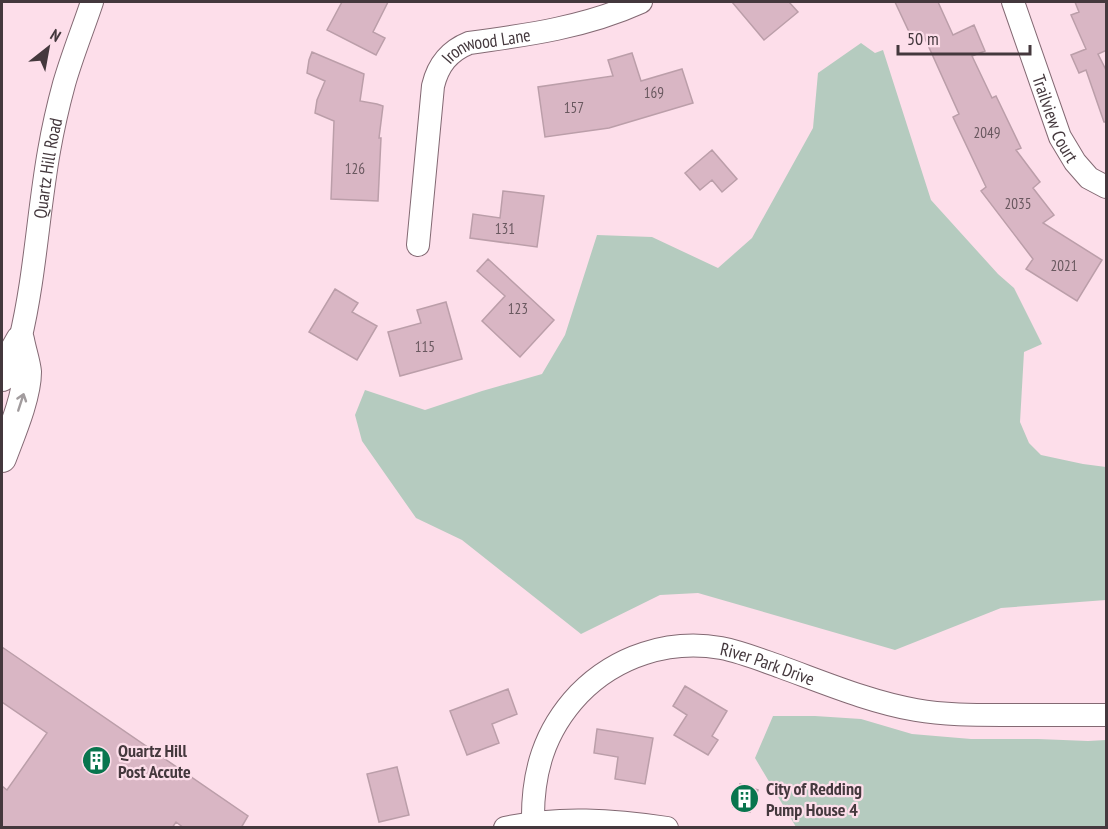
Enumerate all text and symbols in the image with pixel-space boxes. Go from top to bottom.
north arrow [18,18,78,78]
scale bar [898,18,1030,56]
street label: Ironwood Lane [436,23,532,68]
text: N [47,24,65,46]
text: 50 m [907,27,939,50]
street label: Trailview Court [1028,72,1084,166]
house number: 169 [644,83,664,102]
house number: 157 [564,98,584,117]
street label: Quartz Hill Road [28,116,67,220]
house number: 2049 [973,123,1001,142]
house number: 126 [345,159,365,178]
house number: 2035 [1004,194,1032,213]
house number: 131 [495,219,515,238]
house number: 2021 [1050,256,1078,275]
house number: 123 [508,299,528,318]
house number: 115 [415,337,435,356]
one-way arrow [16,393,27,412]
street label: River Park Drive [718,637,818,690]
place label: Quartz Hill Post Accute [118,739,191,783]
building icon: Quartz Hill Post Accute [81,744,113,776]
place label: City of Redding Pump House 4 [766,777,862,821]
building icon: City of Redding Pump House 4 [729,782,761,814]

